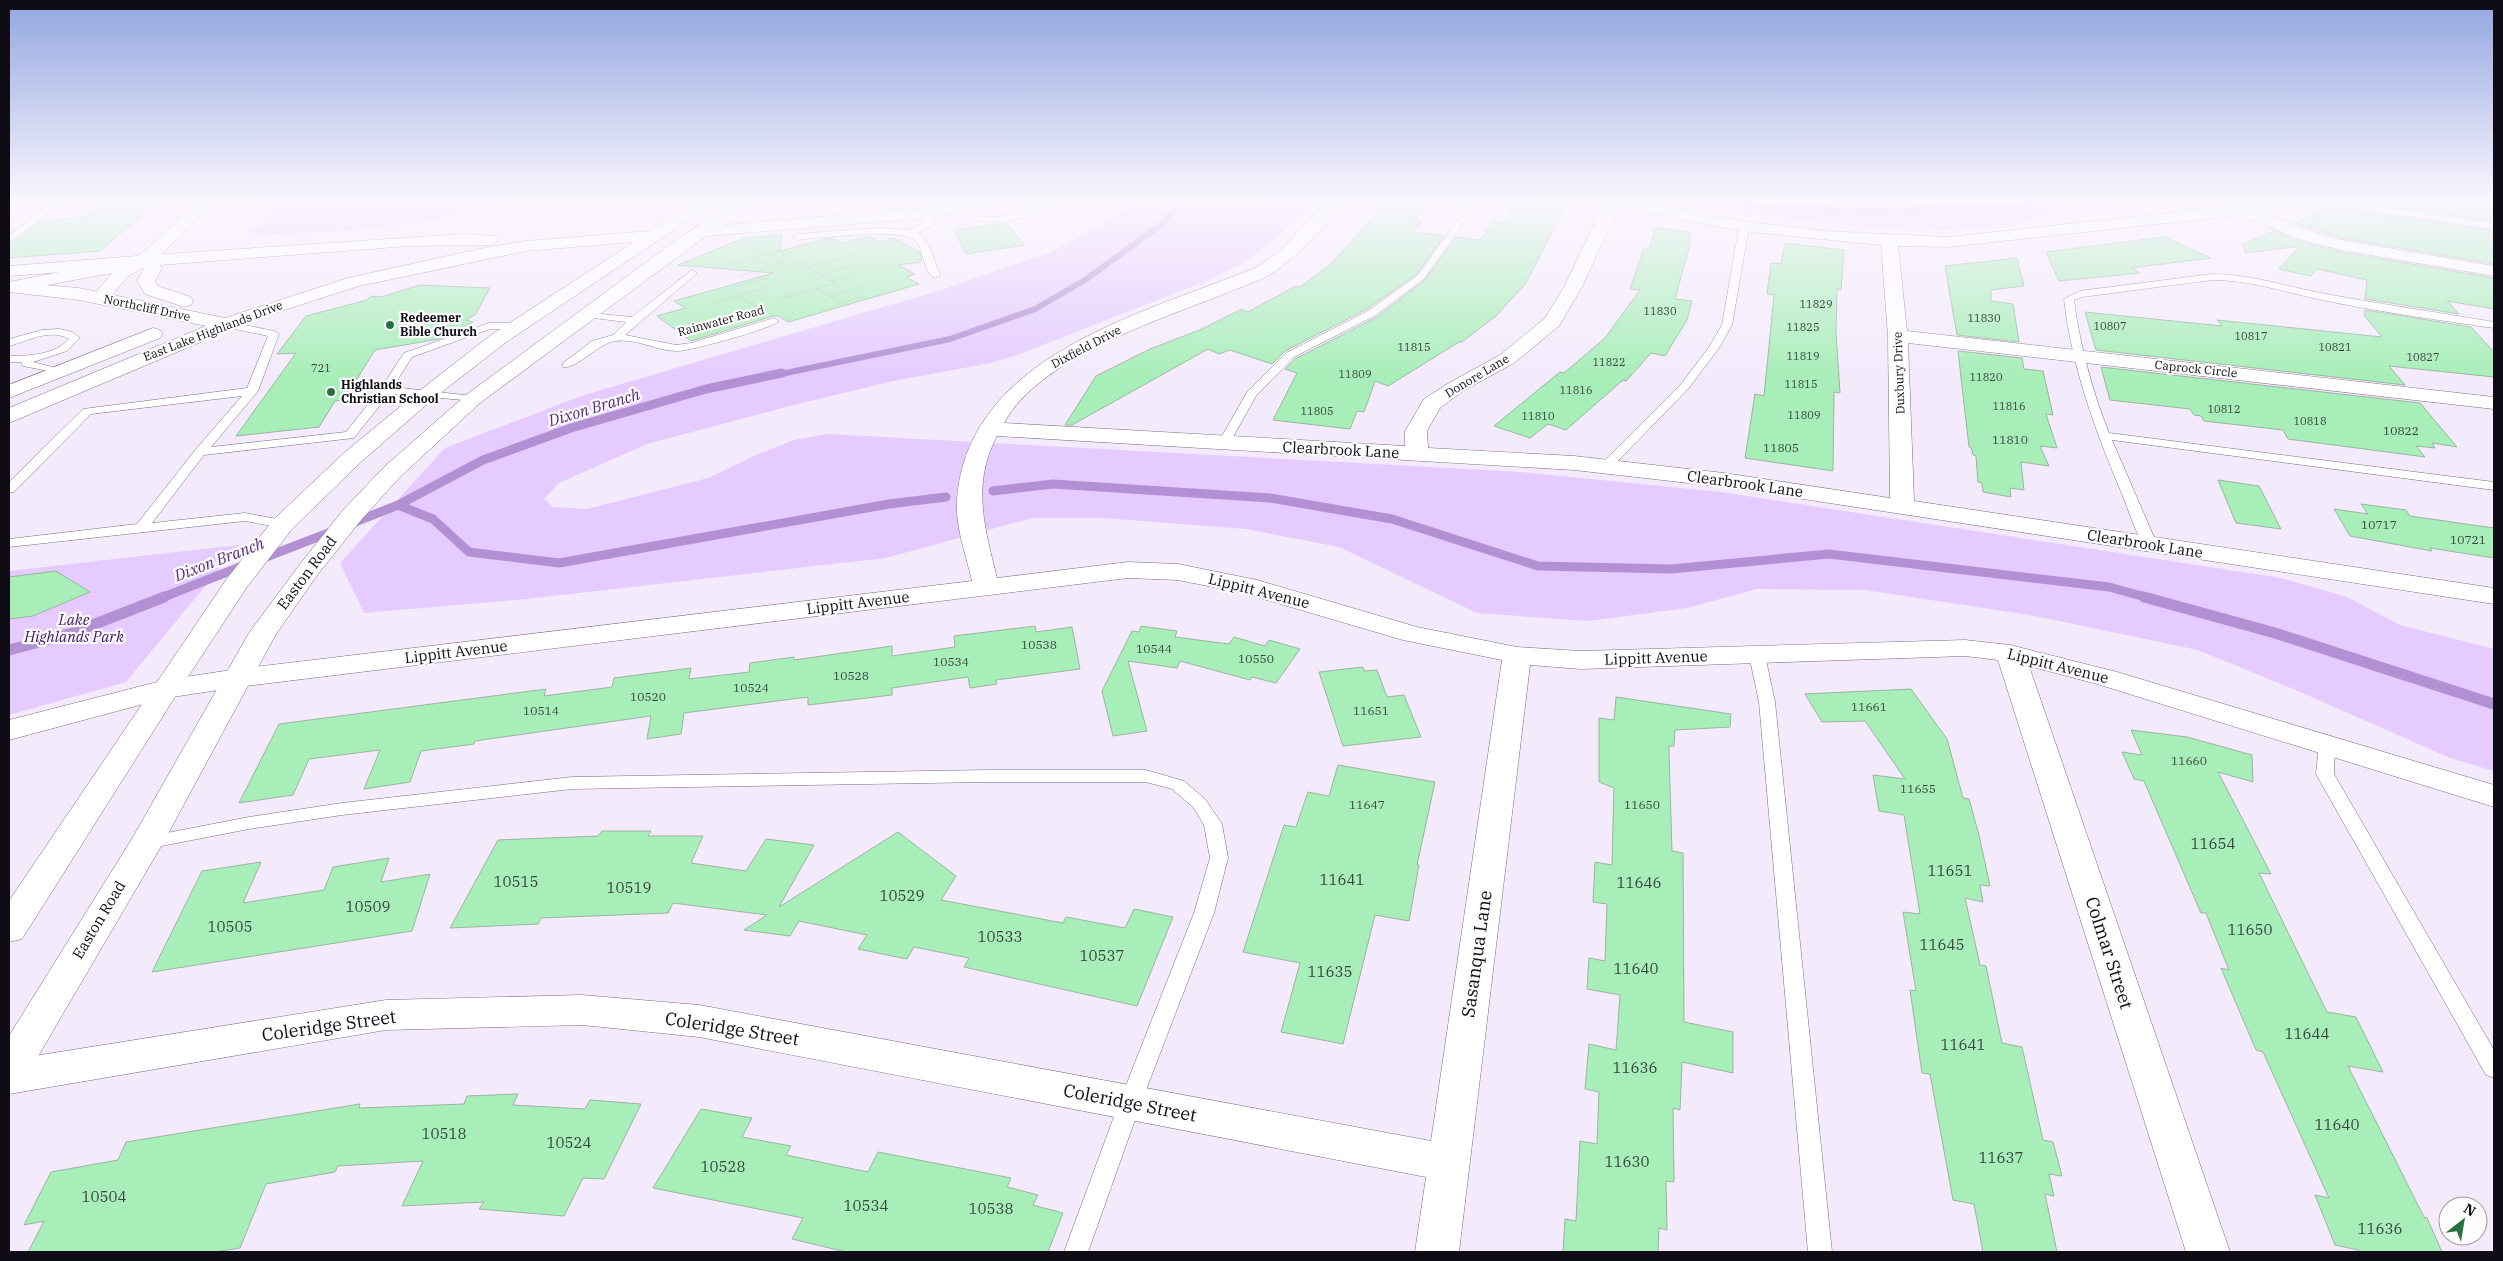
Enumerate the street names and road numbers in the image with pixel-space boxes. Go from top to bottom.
street label: Northcliff Drive [102,291,192,324]
street label: East Lake Highlands Drive [141,297,285,364]
street label: Rainwater Road [676,302,766,339]
street label: Dixfield Drive [1048,322,1123,371]
street label: Duxbury Drive [1890,332,1907,414]
street label: Donore Lane [1442,351,1511,401]
street label: Caprock Circle [2154,357,2238,380]
street label: Clearbrook Lane [1282,437,1400,462]
street label: Clearbrook Lane [1686,466,1804,501]
street label: Clearbrook Lane [2086,525,2204,562]
street label: Easton Road [273,532,341,613]
street label: Lippitt Avenue [1207,569,1312,612]
street label: Lippitt Avenue [805,587,910,618]
street label: Lippitt Avenue [403,636,508,667]
street label: Lippitt Avenue [2006,644,2111,687]
street label: Lippitt Avenue [1604,646,1708,669]
street label: Easton Road [68,877,129,962]
street label: Sasanqua Lane [1456,889,1497,1019]
street label: Colmar Street [2080,894,2138,1012]
street label: Coleridge Street [260,1005,398,1046]
street label: Coleridge Street [663,1007,801,1050]
street label: Coleridge Street [1061,1078,1199,1127]

